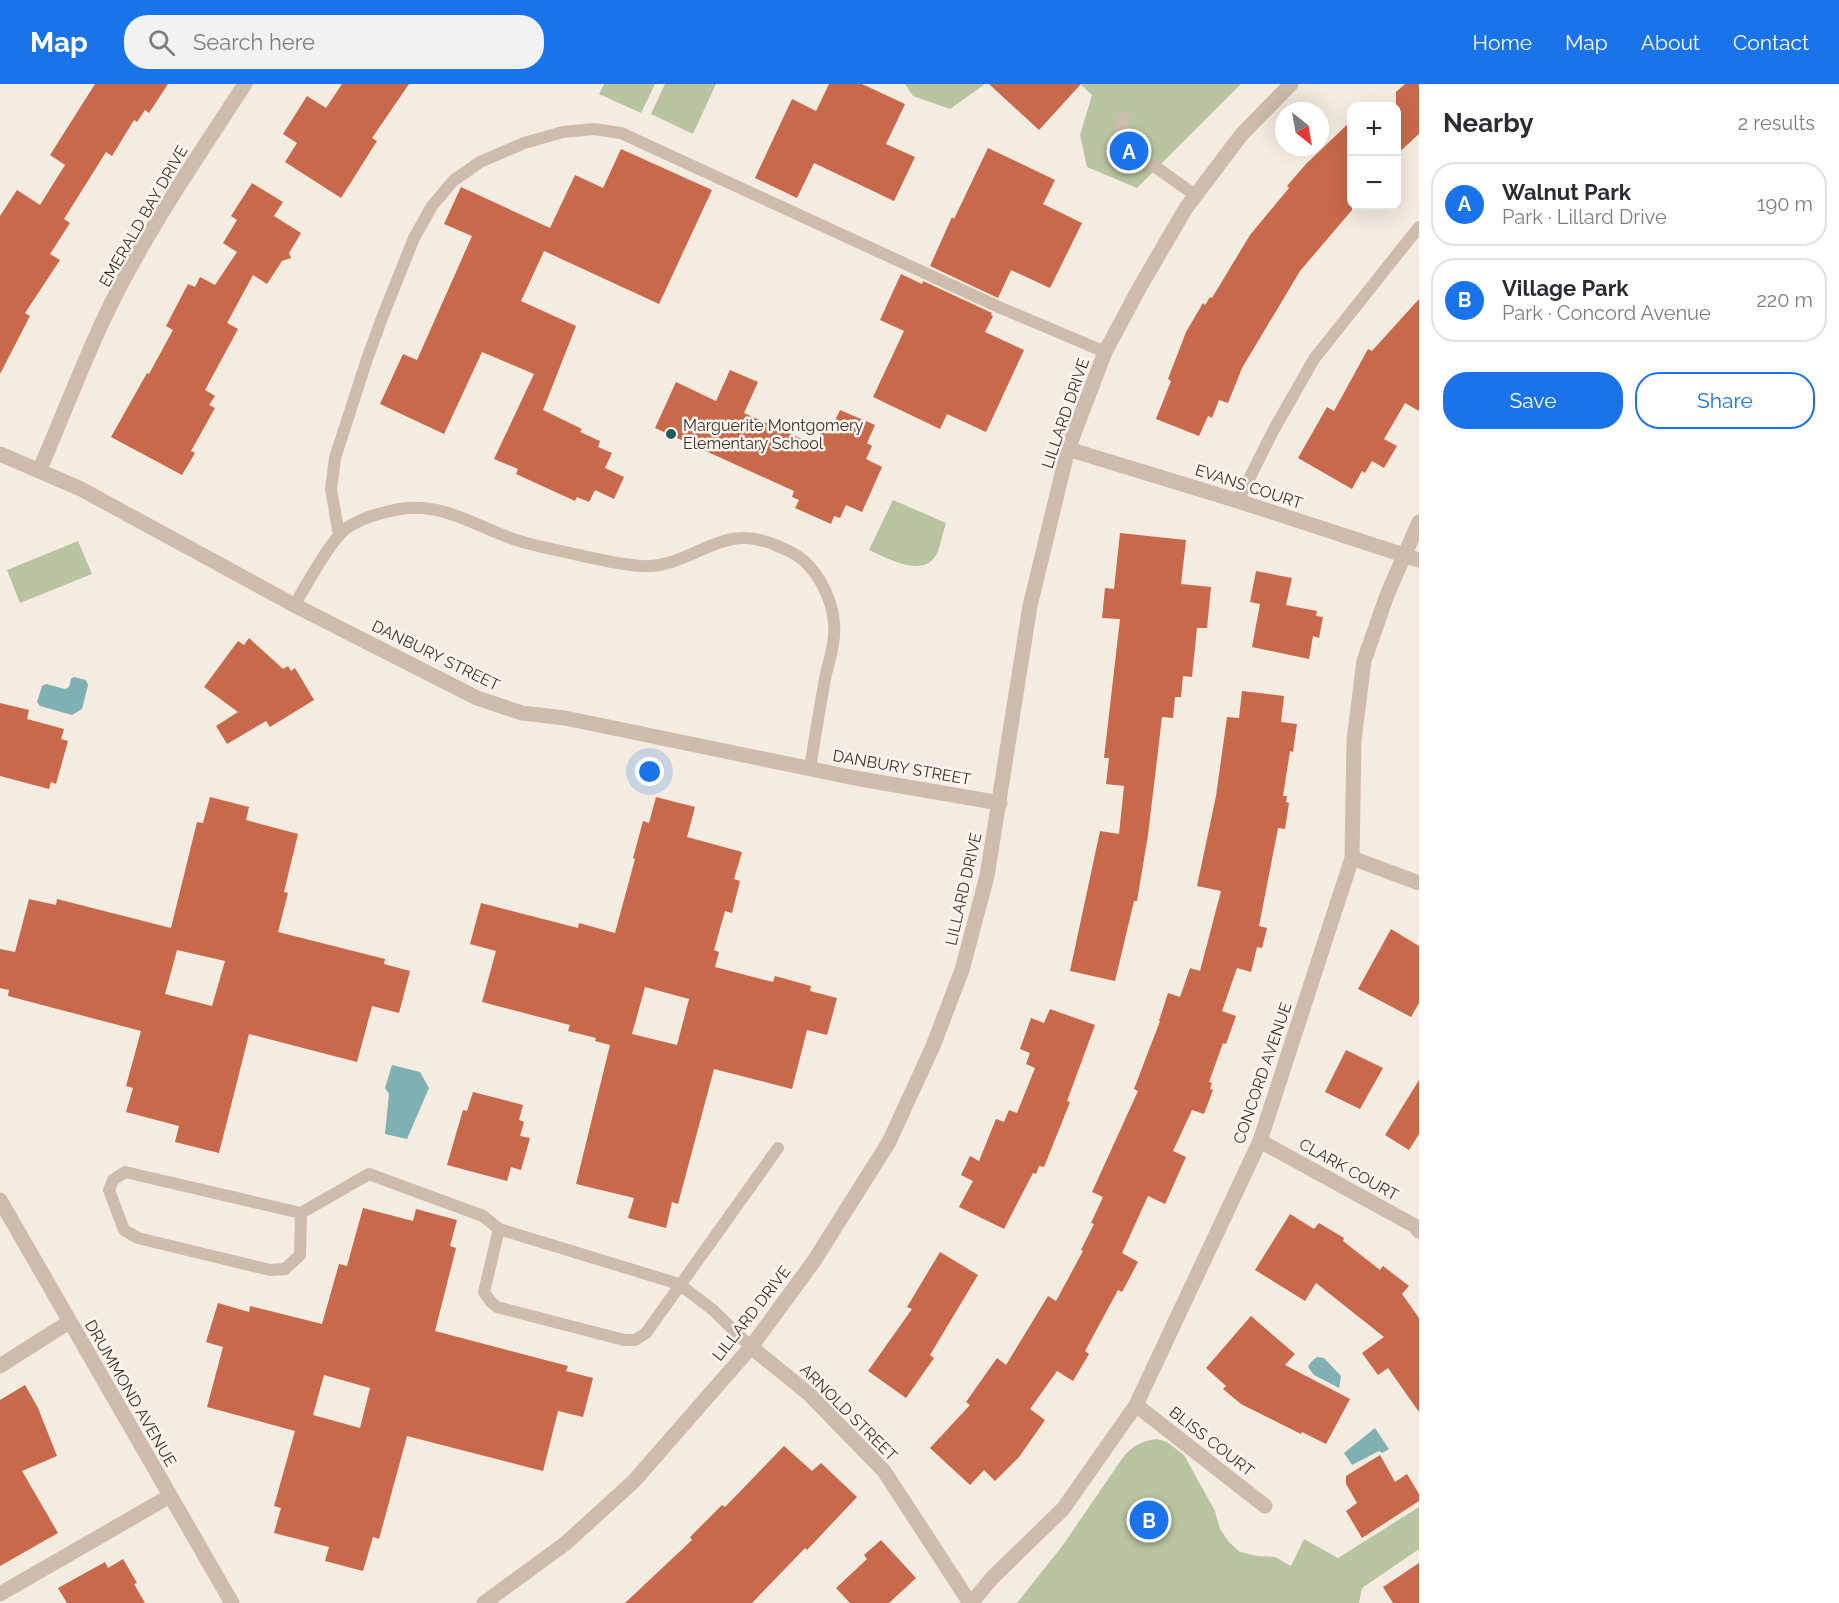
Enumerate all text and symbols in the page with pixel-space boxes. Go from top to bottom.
search box [124,15,544,69]
text: Map [30,26,88,59]
icon: search [145,26,178,59]
text: Search here [193,29,315,55]
text: Home [1473,30,1532,55]
text: Map [1565,30,1608,55]
text: About [1641,30,1700,55]
text: Contact [1733,30,1809,55]
north arrow [1275,102,1329,156]
map controls [1347,102,1401,210]
button: + [1347,102,1401,156]
text: Nearby [1443,108,1533,138]
text: 2 results [1738,111,1815,135]
pin: A [1110,128,1148,174]
street label: EMERALD BAY DRIVE [95,142,192,290]
button: − [1347,156,1401,210]
text: Walnut Park [1502,179,1631,205]
text: A [1458,192,1471,216]
text: 190 m [1757,192,1813,216]
text: Park · Lillard Drive [1502,205,1667,229]
text: Village Park [1502,275,1628,301]
text: B [1458,288,1471,312]
text: 220 m [1756,288,1813,312]
text: Park · Concord Avenue [1502,301,1711,325]
street label: LILLARD DRIVE [1038,355,1093,471]
button: Save [1443,372,1623,429]
button: Share [1635,372,1815,429]
place label: Marguerite Montgomery Elementary School [683,416,864,453]
marker: Marguerite Montgomery Elementary School [664,427,678,441]
street label: EVANS COURT [1193,460,1305,513]
street label: DANBURY STREET [369,616,503,695]
street label: DANBURY STREET [831,746,973,789]
your location [635,757,664,786]
street label: LILLARD DRIVE [941,831,986,947]
street label: CONCORD AVENUE [1229,1000,1296,1146]
street label: CLARK COURT [1296,1134,1402,1205]
street label: LILLARD DRIVE [708,1262,794,1365]
street label: DRUMMOND AVENUE [81,1317,180,1470]
street label: ARNOLD STREET [796,1360,901,1465]
street label: BLISS COURT [1165,1402,1258,1481]
pin: B [1130,1498,1168,1542]

